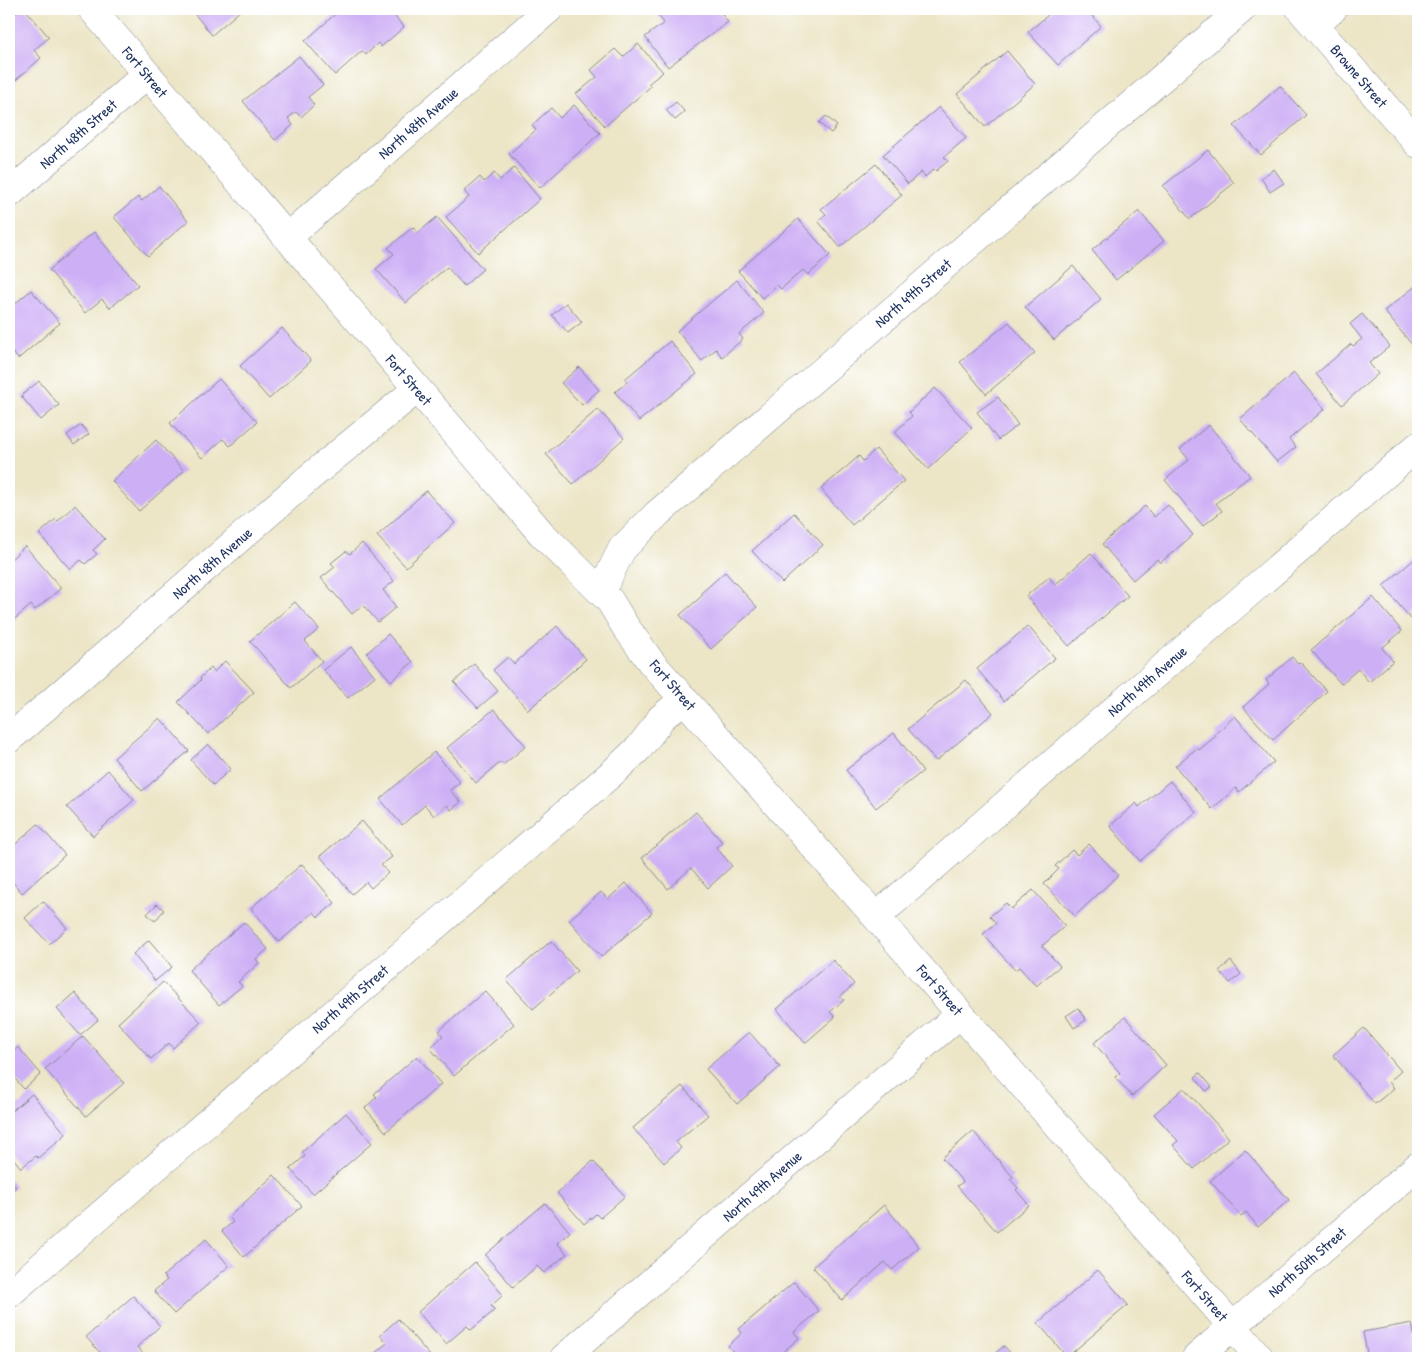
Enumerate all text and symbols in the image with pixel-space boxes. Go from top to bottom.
street label: Browne Street [1326,40,1393,113]
street label: Fort Street [117,41,173,103]
street label: North 48th Avenue [373,82,463,164]
street label: North 48th Street [35,94,122,174]
street label: North 49th Street [870,253,957,332]
street label: Fort Street [380,349,437,411]
street label: North 48th Avenue [167,522,257,604]
street label: North 49th Avenue [1103,641,1191,721]
street label: Fort Street [644,654,701,716]
street label: North 49th Street [307,959,394,1038]
street label: Fort Street [911,959,968,1021]
street label: North 49th Avenue [718,1146,806,1226]
street label: North 50th Street [1263,1222,1351,1302]
street label: Fort Street [1176,1265,1233,1327]

